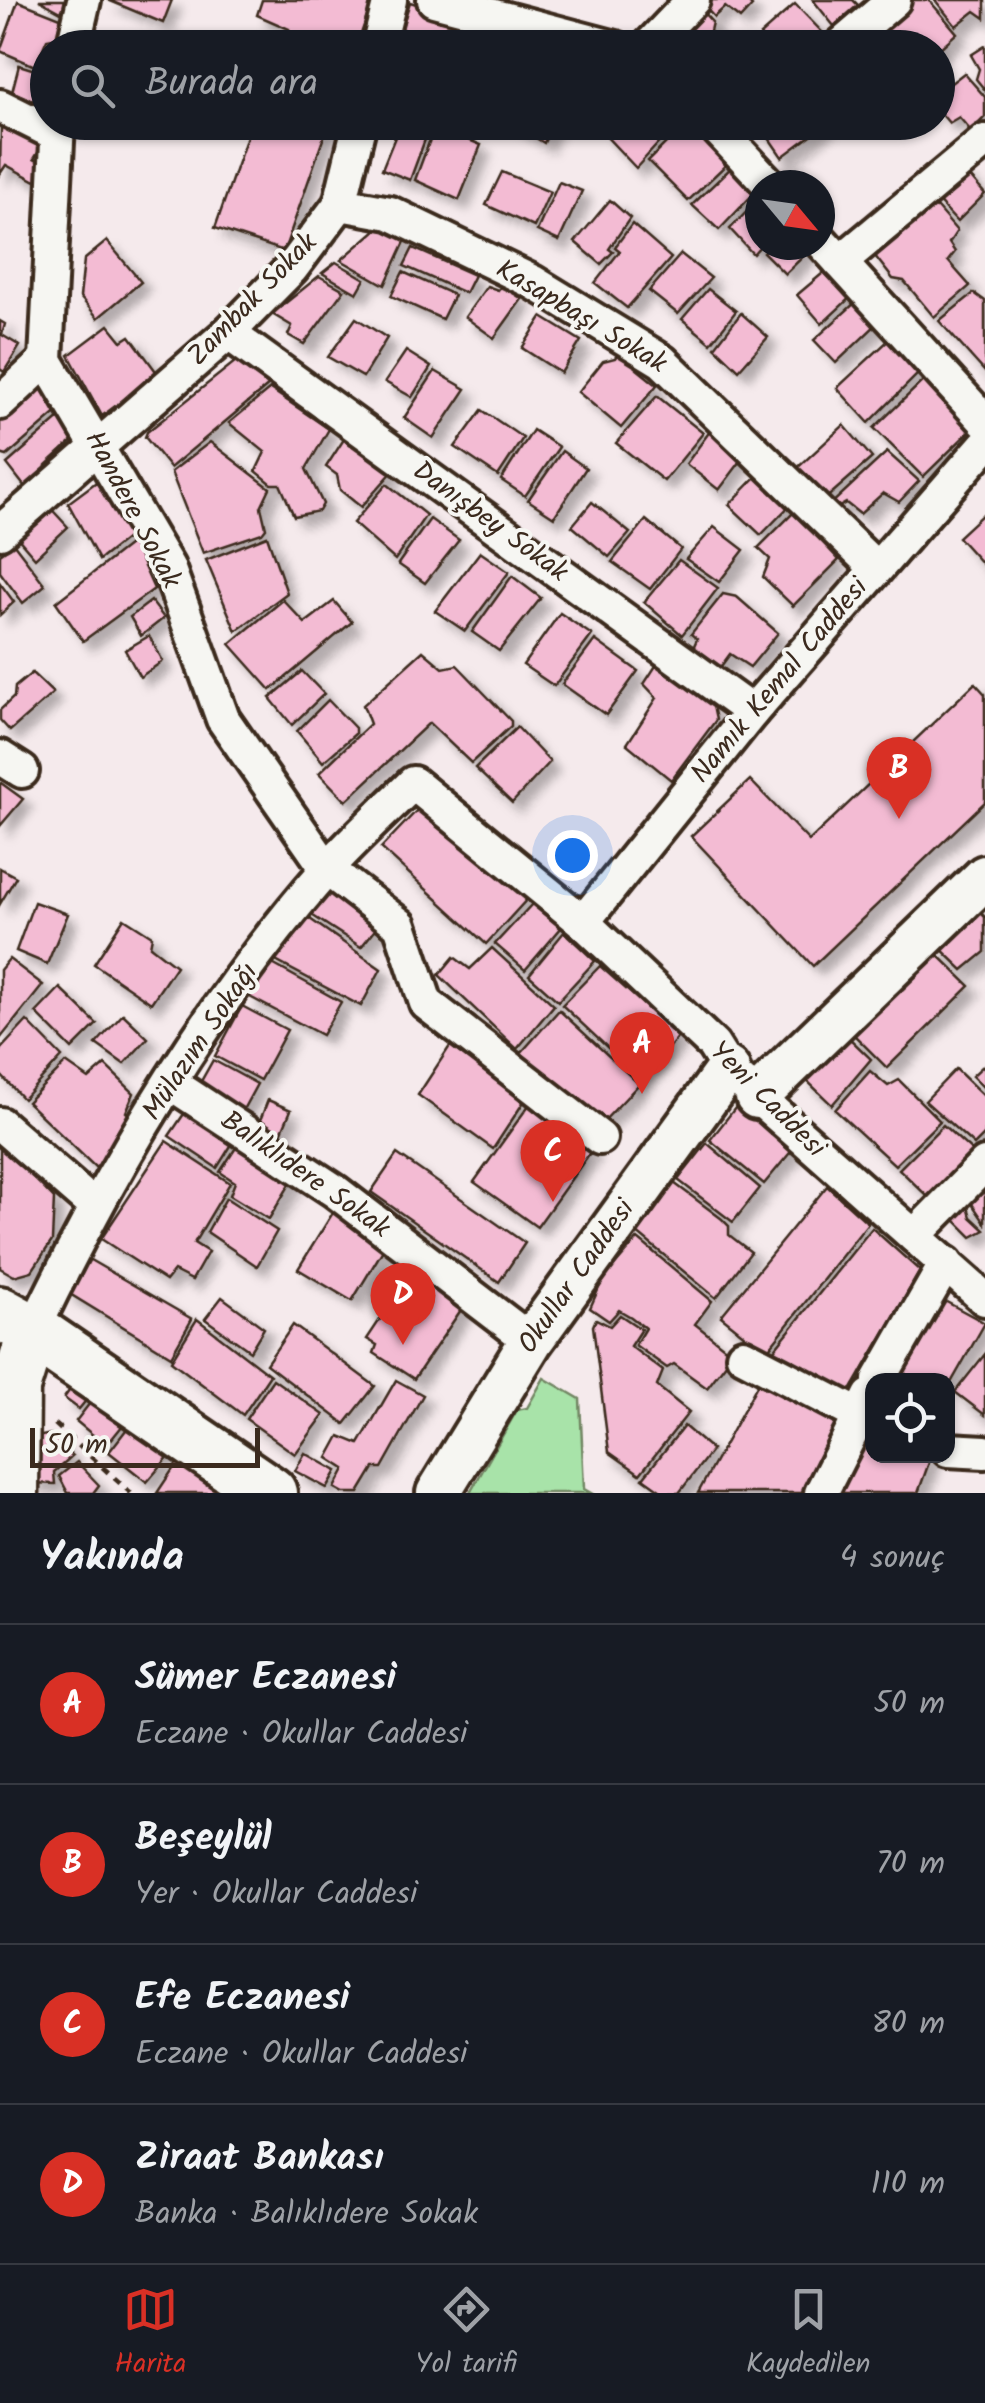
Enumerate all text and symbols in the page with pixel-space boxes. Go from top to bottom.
search box [30,30,955,140]
text: Burada ara [145,55,318,115]
icon: search [65,58,120,113]
north arrow [745,170,835,260]
street label: Zambak Sokak [177,222,330,377]
street label: Kasapbaşı Sokak [487,248,676,387]
street label: Handere Sokak [71,423,193,598]
street label: Danışbey Sokak [402,450,578,595]
street label: Namık Kemal Caddesi [680,567,881,794]
pin: B [866,736,932,819]
your location [547,830,598,881]
street label: Mülazım Sokağı [131,954,271,1130]
pin: A [610,1012,674,1094]
street label: Yeni Caddesi [698,1031,837,1170]
street label: Balıklıdere Sokak [211,1099,400,1251]
pin: C [520,1120,586,1202]
street label: Okullar Caddesi [507,1189,648,1364]
pin: D [370,1262,436,1345]
map controls [865,1373,955,1463]
button: locate [865,1373,955,1463]
scale bar [30,1423,260,1468]
text: 50 m [45,1423,108,1468]
text: Yakında [40,1525,184,1592]
text: 4 sonuç [840,1533,945,1584]
text: Sümer Eczanesi [135,1649,397,1709]
text: A [62,1679,83,1730]
text: 50 m [874,1679,945,1730]
text: Eczane · Okullar Caddesi [135,1709,468,1760]
text: Beşeylül [135,1809,272,1869]
text: B [63,1839,82,1890]
text: 70 m [876,1839,945,1890]
text: Yer · Okullar Caddesi [135,1869,418,1920]
text: Efe Eczanesi [135,1969,350,2029]
text: C [63,1999,82,2050]
text: 80 m [871,1999,945,2050]
text: Eczane · Okullar Caddesi [135,2029,468,2080]
text: Ziraat Bankası [135,2129,384,2189]
text: D [62,2159,83,2210]
text: 110 m [871,2159,945,2210]
text: Banka · Balıklıdere Sokak [135,2189,478,2240]
tab: Harita [115,2282,186,2387]
tab: Yol tarifi [415,2282,517,2387]
tab: Kaydedilen [746,2282,870,2387]

